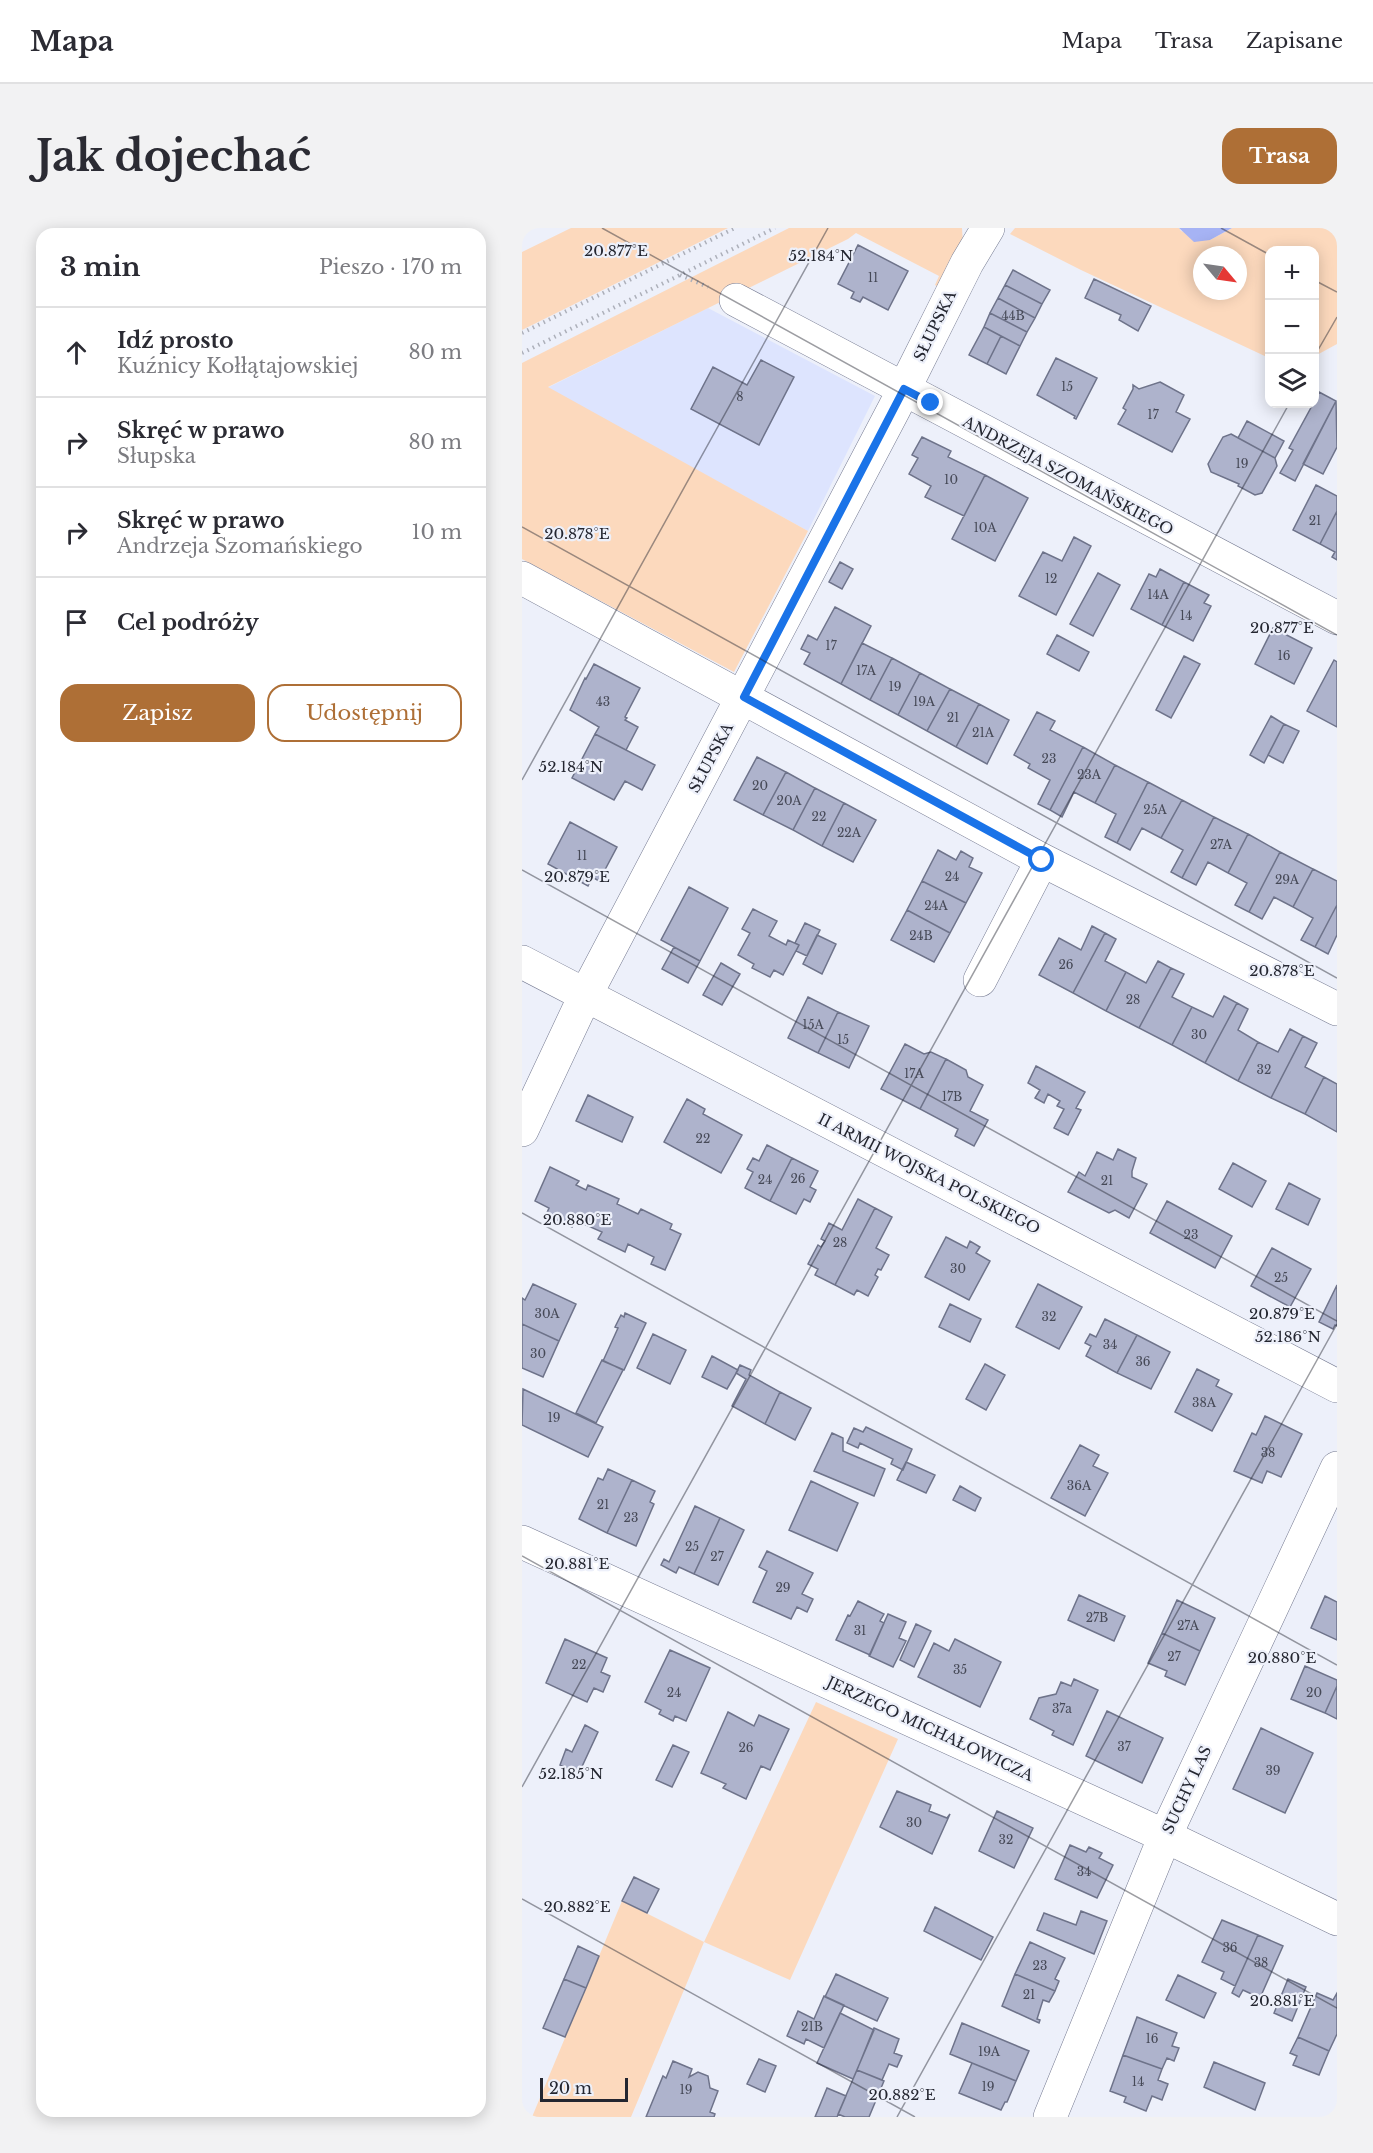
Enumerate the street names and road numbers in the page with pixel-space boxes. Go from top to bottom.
street label: SŁUPSKA [909,287,960,364]
street label: ANDRZEJA SZOMAŃSKIEGO [959,411,1177,539]
street label: SŁUPSKA [684,719,737,796]
street label: II ARMII WOJSKA POLSKIEGO [815,1109,1043,1238]
street label: JERZEGO MICHAŁOWICZA [822,1671,1037,1785]
street label: SUCHY LAS [1158,1743,1215,1837]

